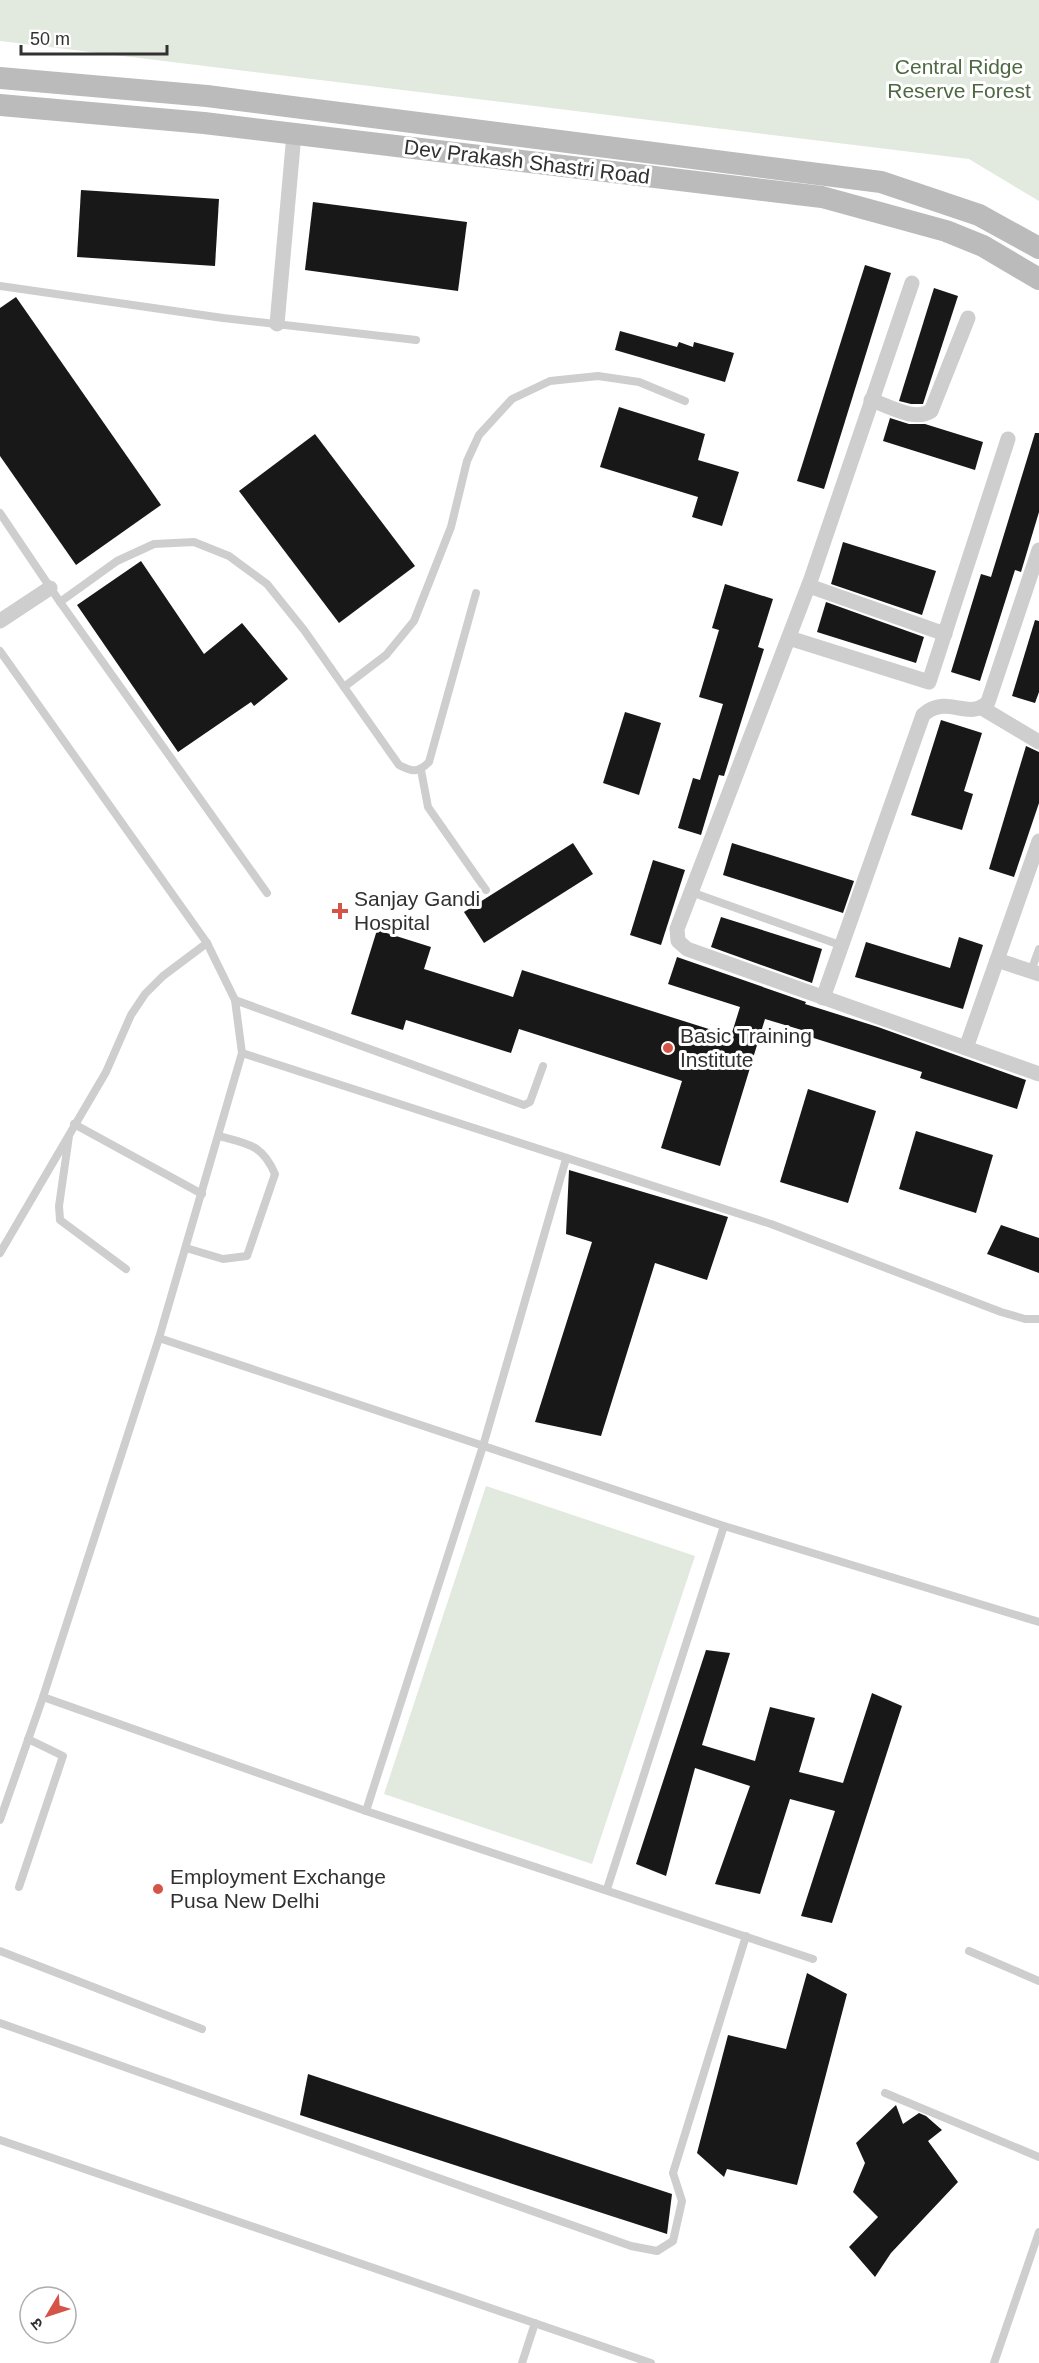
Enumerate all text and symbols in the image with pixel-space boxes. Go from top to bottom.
scale bar [21,18,166,56]
text: 50 m [30,29,70,49]
park label: Central Ridge Reserve Forest [887,55,1031,102]
street label: Dev Prakash Shastri Road [403,135,651,188]
place label: Sanjay Gandi Hospital [354,887,480,934]
marker: Sanjay Gandi Hospital [331,902,349,920]
place label: Basic Training Institute [680,1024,812,1071]
marker: Basic Training Institute [661,1041,675,1055]
place label: Employment Exchange Pusa New Delhi [170,1865,386,1912]
marker: Employment Exchange Pusa New Delhi [151,1882,165,1896]
north arrow [18,2285,78,2345]
text: उ [27,2315,46,2333]

